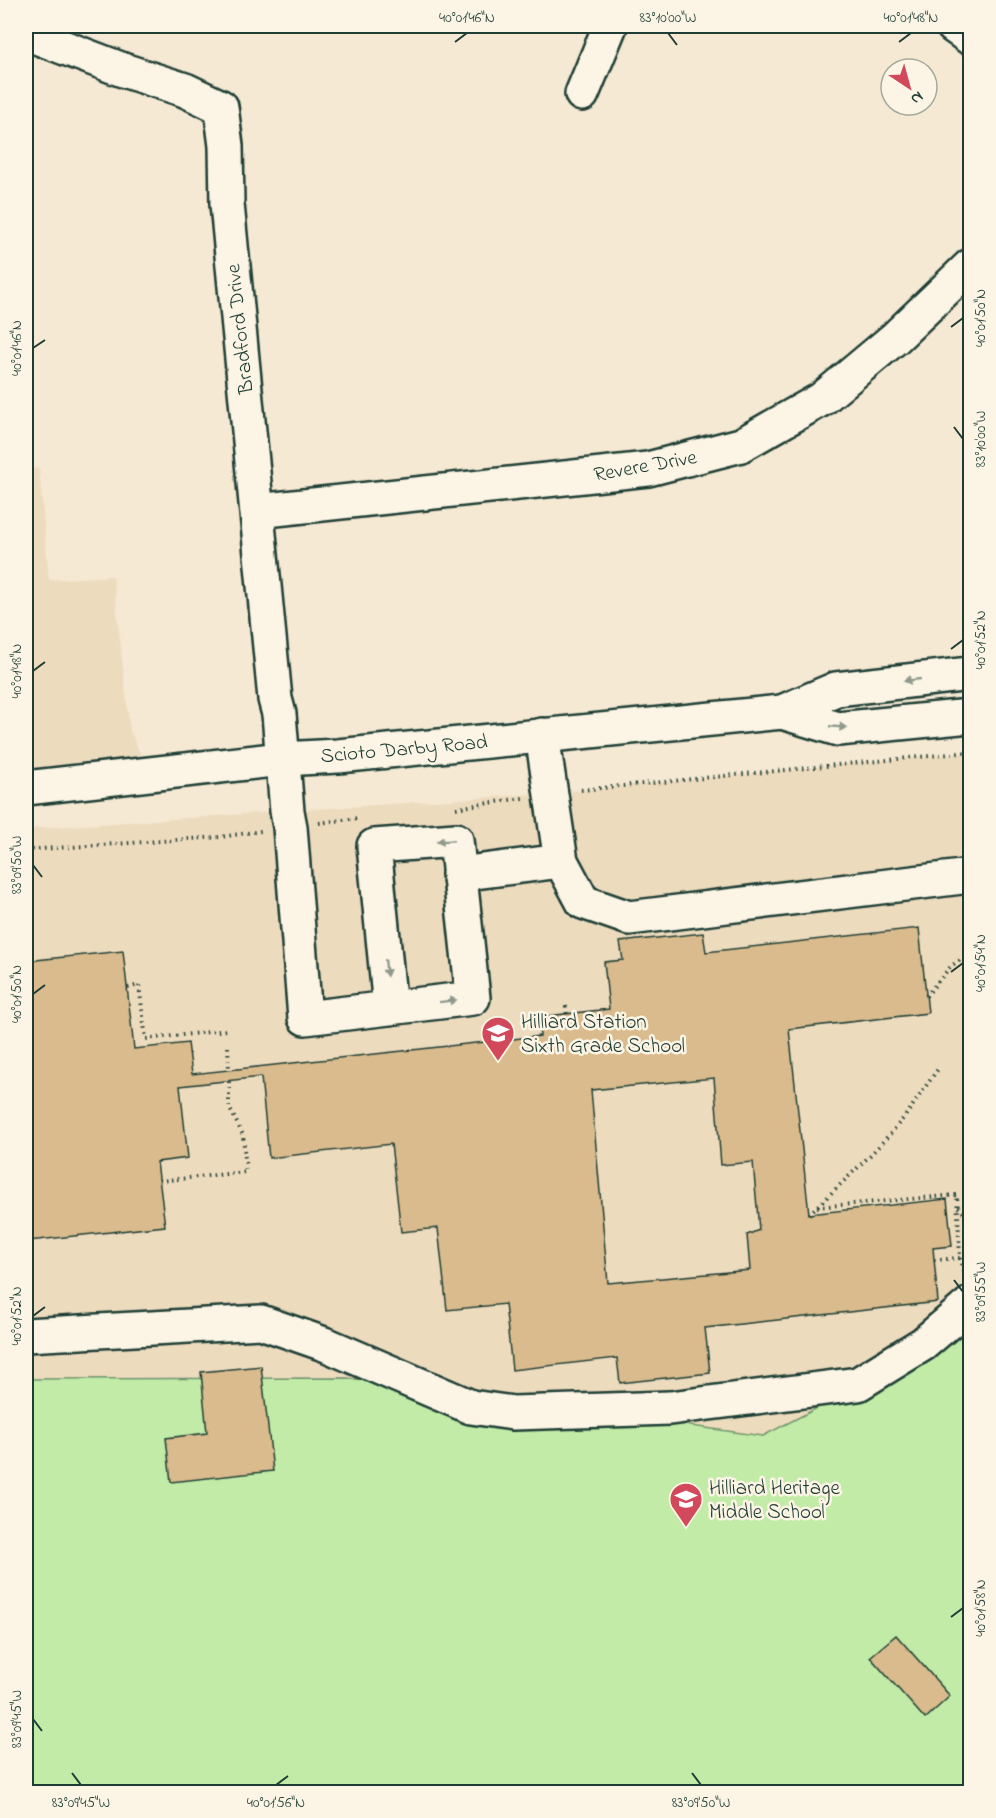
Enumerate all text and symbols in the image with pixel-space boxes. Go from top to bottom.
text: 40°01'46"N [439,7,495,29]
text: 83°10'00"W [640,7,696,29]
text: 40°01'48"N [884,7,938,29]
north arrow [879,57,939,117]
text: N [905,85,928,111]
street label: Bradford Drive [219,262,263,396]
text: 40°01'50"N [970,289,992,347]
text: 40°01'46"N [6,320,28,376]
text: 83°10'00"W [970,411,992,467]
street label: Revere Drive [591,443,700,491]
text: 40°01'52"N [970,610,992,670]
text: 40°01'48"N [6,644,28,698]
one-way arrow [903,676,922,685]
one-way arrow [829,722,848,732]
street label: Scioto Darby Road [319,728,489,774]
text: 83°09'50"W [6,836,28,894]
one-way arrow [436,836,455,845]
text: 40°01'54"N [970,934,992,992]
one-way arrow [381,959,391,978]
text: 40°01'50"N [6,965,28,1023]
one-way arrow [438,997,457,1006]
place label: Hilliard Station Sixth Grade School [521,1008,685,1062]
school or university icon: Hilliard Station Sixth Grade School [480,1015,516,1062]
text: 83°09'55"W [970,1262,992,1322]
text: 40°01'52"N [6,1286,28,1346]
place label: Hilliard Heritage Middle School [709,1474,840,1528]
school or university icon: Hilliard Heritage Middle School [668,1481,704,1528]
text: 40°01'58"N [970,1579,992,1637]
text: 83°09'45"W [6,1690,28,1748]
text: 83°09'45"W [52,1792,110,1814]
text: 40°01'56"N [247,1792,305,1814]
text: 83°09'50"W [672,1792,730,1814]

